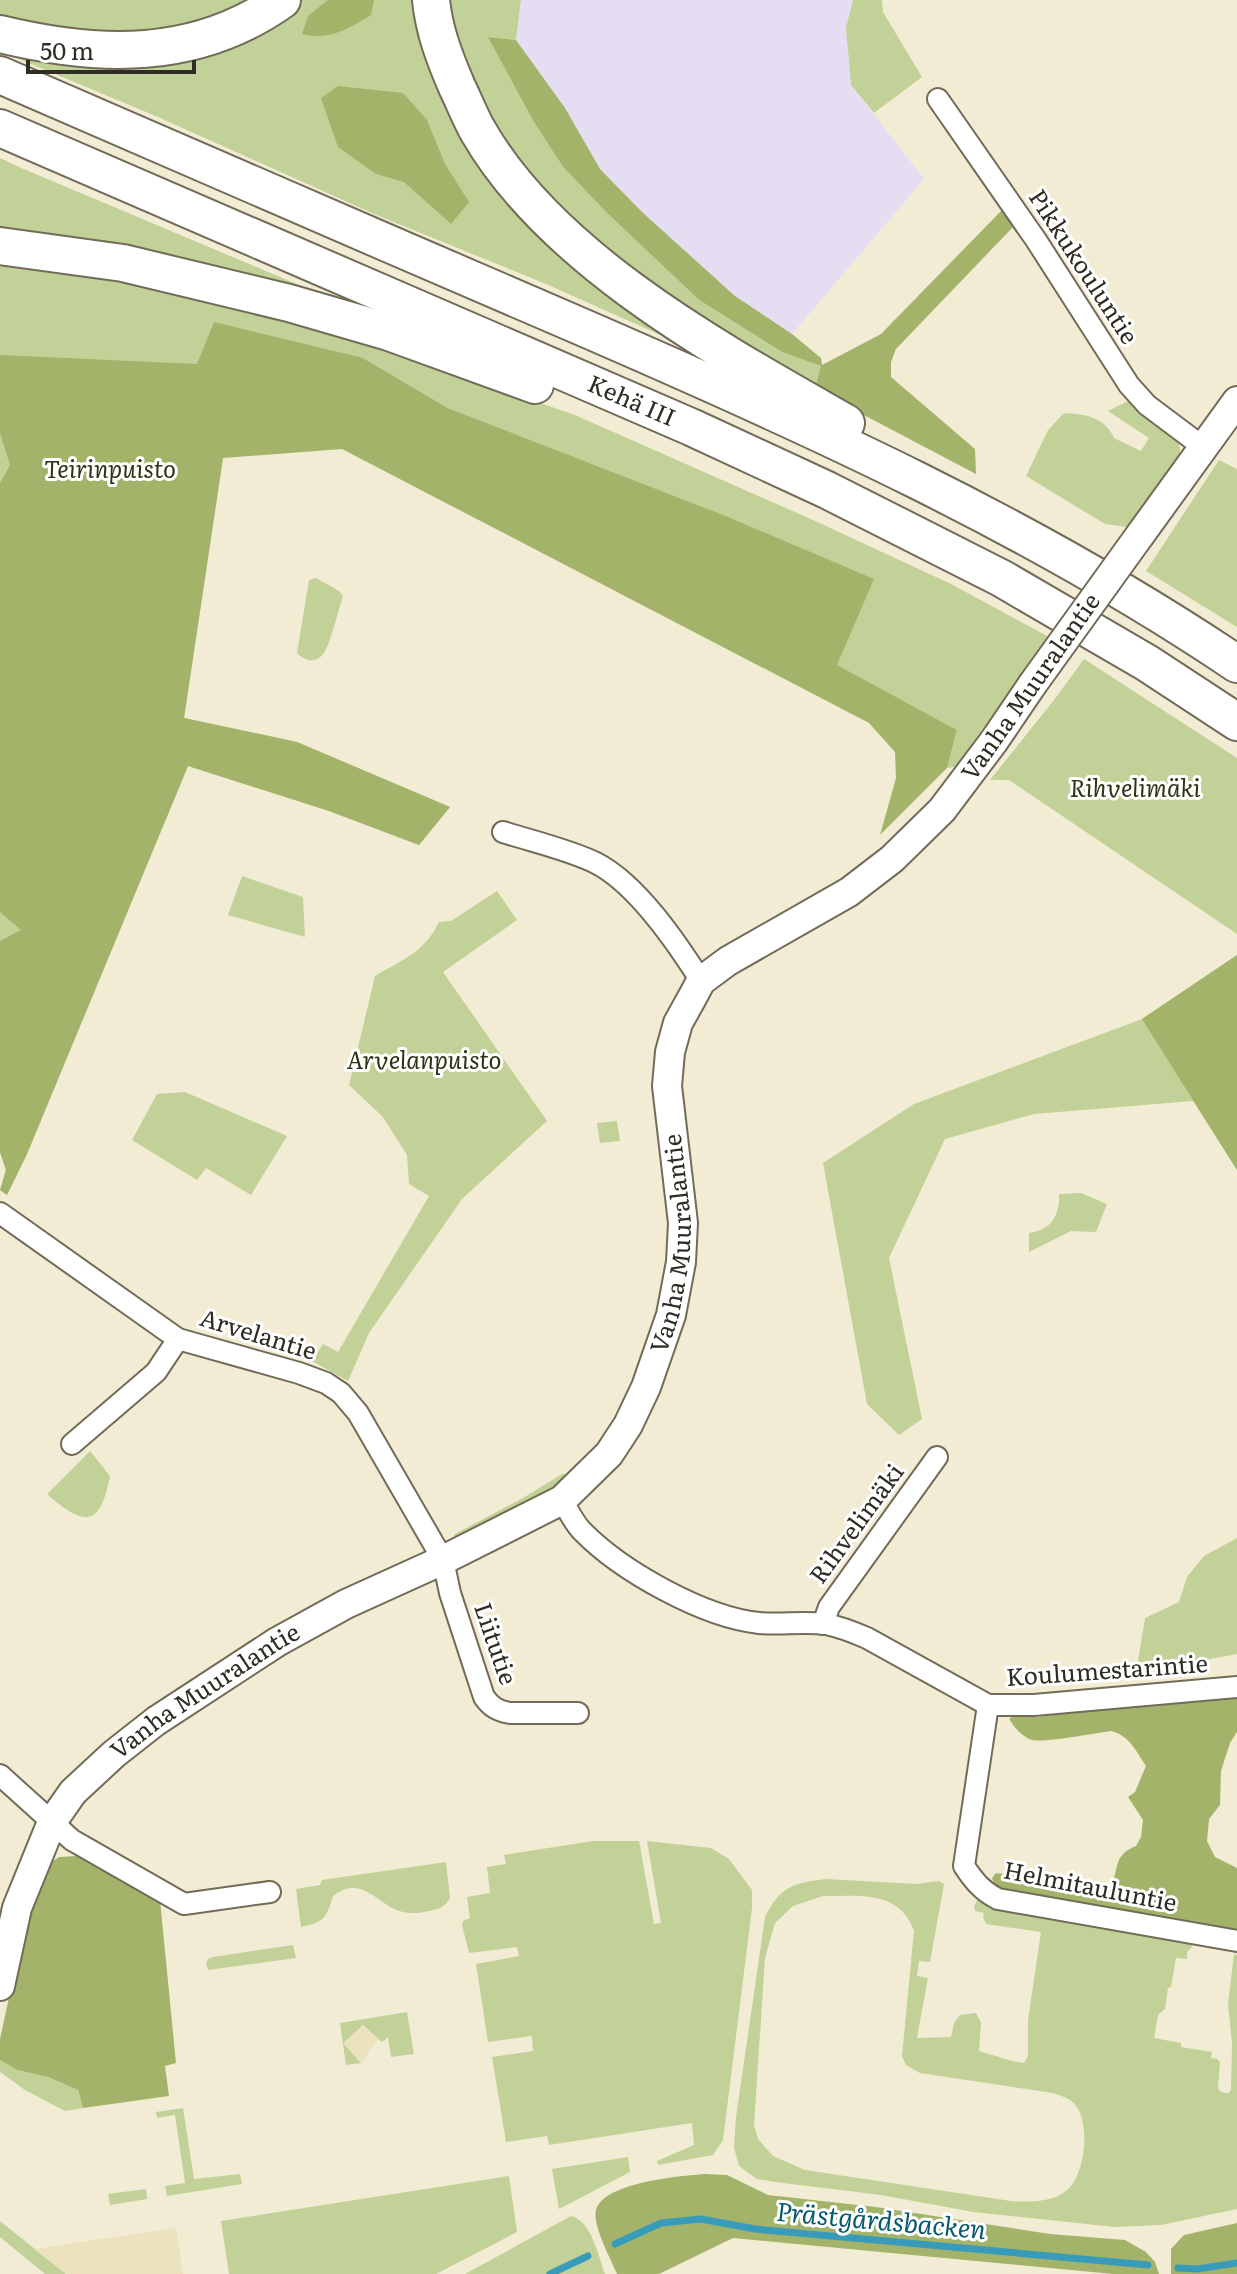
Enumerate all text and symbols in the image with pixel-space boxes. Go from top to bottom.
scale bar [28,24,194,74]
text: 50 m [40,32,94,67]
street label: Pikkukouluntie [1022,181,1148,350]
street label: Kehä III [583,364,682,433]
park label: Teirinpuisto [44,450,176,485]
street label: Vanha Muuralantie [951,585,1107,786]
park label: Rihvelimäki [1070,769,1200,804]
park label: Arvelanpuisto [346,1041,502,1076]
street label: Vanha Muuralantie [639,1132,698,1357]
street label: Arvelantie [196,1298,321,1367]
street label: Rihvelimäki [799,1455,911,1590]
street label: Liitutie [467,1597,528,1689]
street label: Vanha Muuralantie [101,1613,305,1766]
street label: Koulumestarintie [1005,1644,1209,1693]
street label: Helmitauluntie [1001,1851,1180,1918]
water label: Prästgårdsbacken [775,2190,988,2247]

